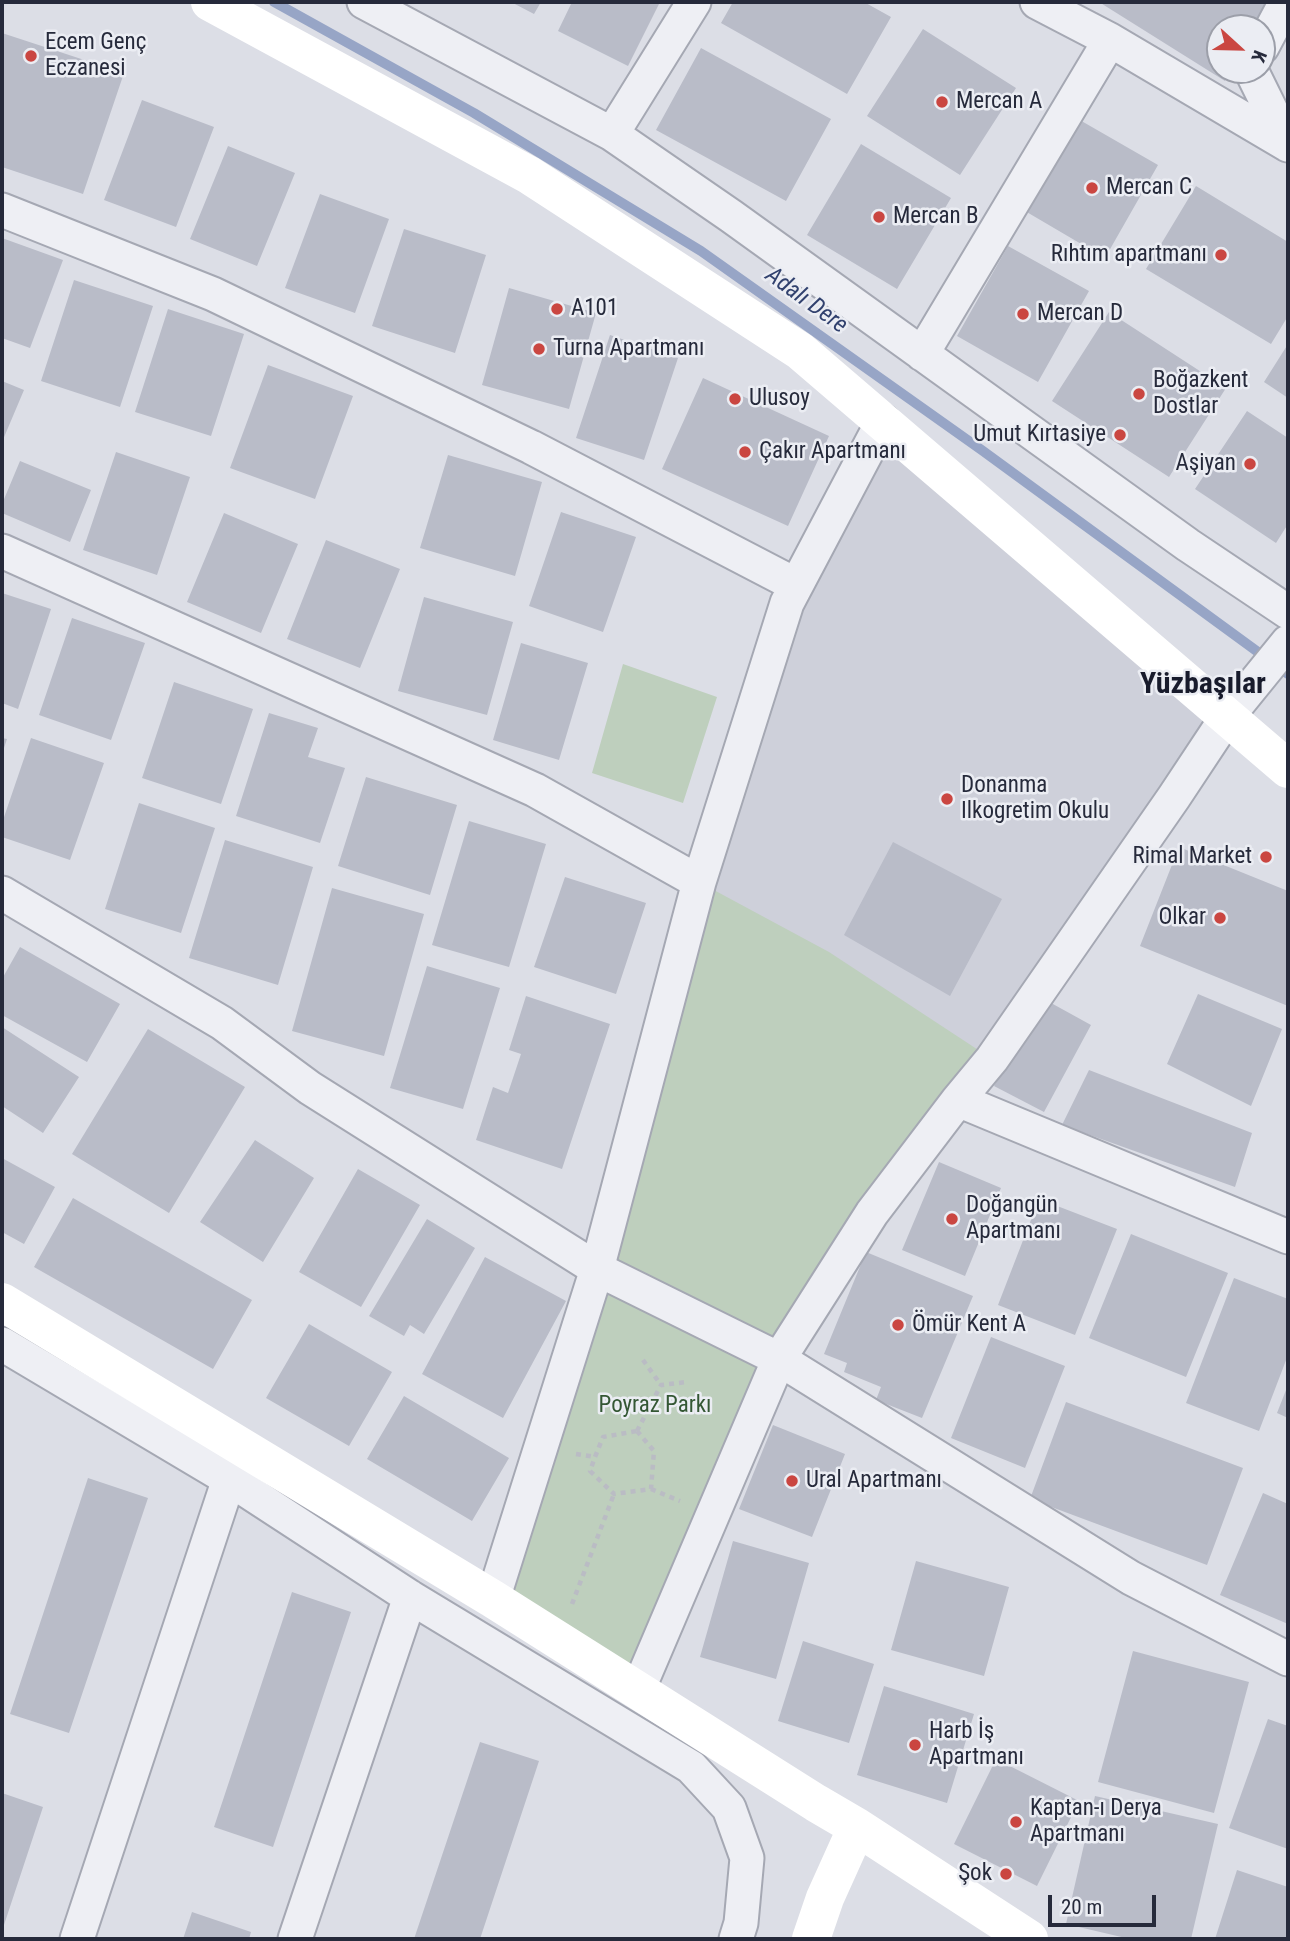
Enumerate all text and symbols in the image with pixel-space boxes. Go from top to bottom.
north arrow [1206,14,1276,84]
place label: Ecem Genç Eczanesi [45,29,146,83]
text: K [1246,47,1272,65]
marker: Ecem Genç Eczanesi [23,48,39,64]
place label: Mercan A [956,88,1042,116]
marker: Mercan A [934,94,950,110]
place label: Mercan C [1106,174,1192,202]
marker: Mercan C [1084,180,1100,196]
place label: Mercan B [893,203,979,231]
marker: Mercan B [871,209,887,225]
place label: Rıhtım apartmanı [1051,241,1207,269]
marker: Rıhtım apartmanı [1213,247,1229,263]
water label: Adalı Dere [759,262,853,340]
place label: A101 [571,295,618,323]
place label: Mercan D [1037,300,1123,328]
marker: A101 [549,301,565,317]
marker: Mercan D [1015,306,1031,322]
place label: Turna Apartmanı [553,335,704,363]
marker: Turna Apartmanı [531,341,547,357]
place label: Boğazkent Dostlar [1153,367,1248,421]
place label: Ulusoy [749,385,810,413]
marker: Boğazkent Dostlar [1131,386,1147,402]
marker: Ulusoy [727,391,743,407]
place label: Umut Kırtasiye [973,421,1106,449]
marker: Umut Kırtasiye [1112,427,1128,443]
place label: Çakır Apartmanı [759,438,906,466]
marker: Çakır Apartmanı [737,444,753,460]
place label: Aşiyan [1175,450,1236,478]
marker: Aşiyan [1242,456,1258,472]
district label: Yüzbaşılar [1140,667,1266,703]
place label: Donanma Ilkogretim Okulu [961,772,1109,826]
marker: Donanma Ilkogretim Okulu [939,791,955,807]
place label: Rimal Market [1132,843,1252,871]
marker: Rimal Market [1258,849,1274,865]
place label: Olkar [1159,904,1206,932]
marker: Olkar [1212,910,1228,926]
place label: Doğangün Apartmanı [966,1192,1061,1246]
marker: Doğangün Apartmanı [944,1211,960,1227]
place label: Ömür Kent A [912,1311,1026,1339]
marker: Ömür Kent A [890,1317,906,1333]
park label: Poyraz Parkı [599,1392,711,1420]
place label: Ural Apartmanı [806,1467,942,1495]
marker: Ural Apartmanı [784,1473,800,1489]
place label: Harb İş Apartmanı [929,1718,1024,1772]
marker: Harb İş Apartmanı [907,1737,923,1753]
place label: Kaptan-ı Derya Apartmanı [1030,1795,1162,1849]
marker: Kaptan-ı Derya Apartmanı [1008,1814,1024,1830]
place label: Şok [958,1860,992,1888]
marker: Şok [998,1866,1014,1882]
scale bar [1052,1882,1160,1926]
text: 20 m [1061,1895,1102,1919]

